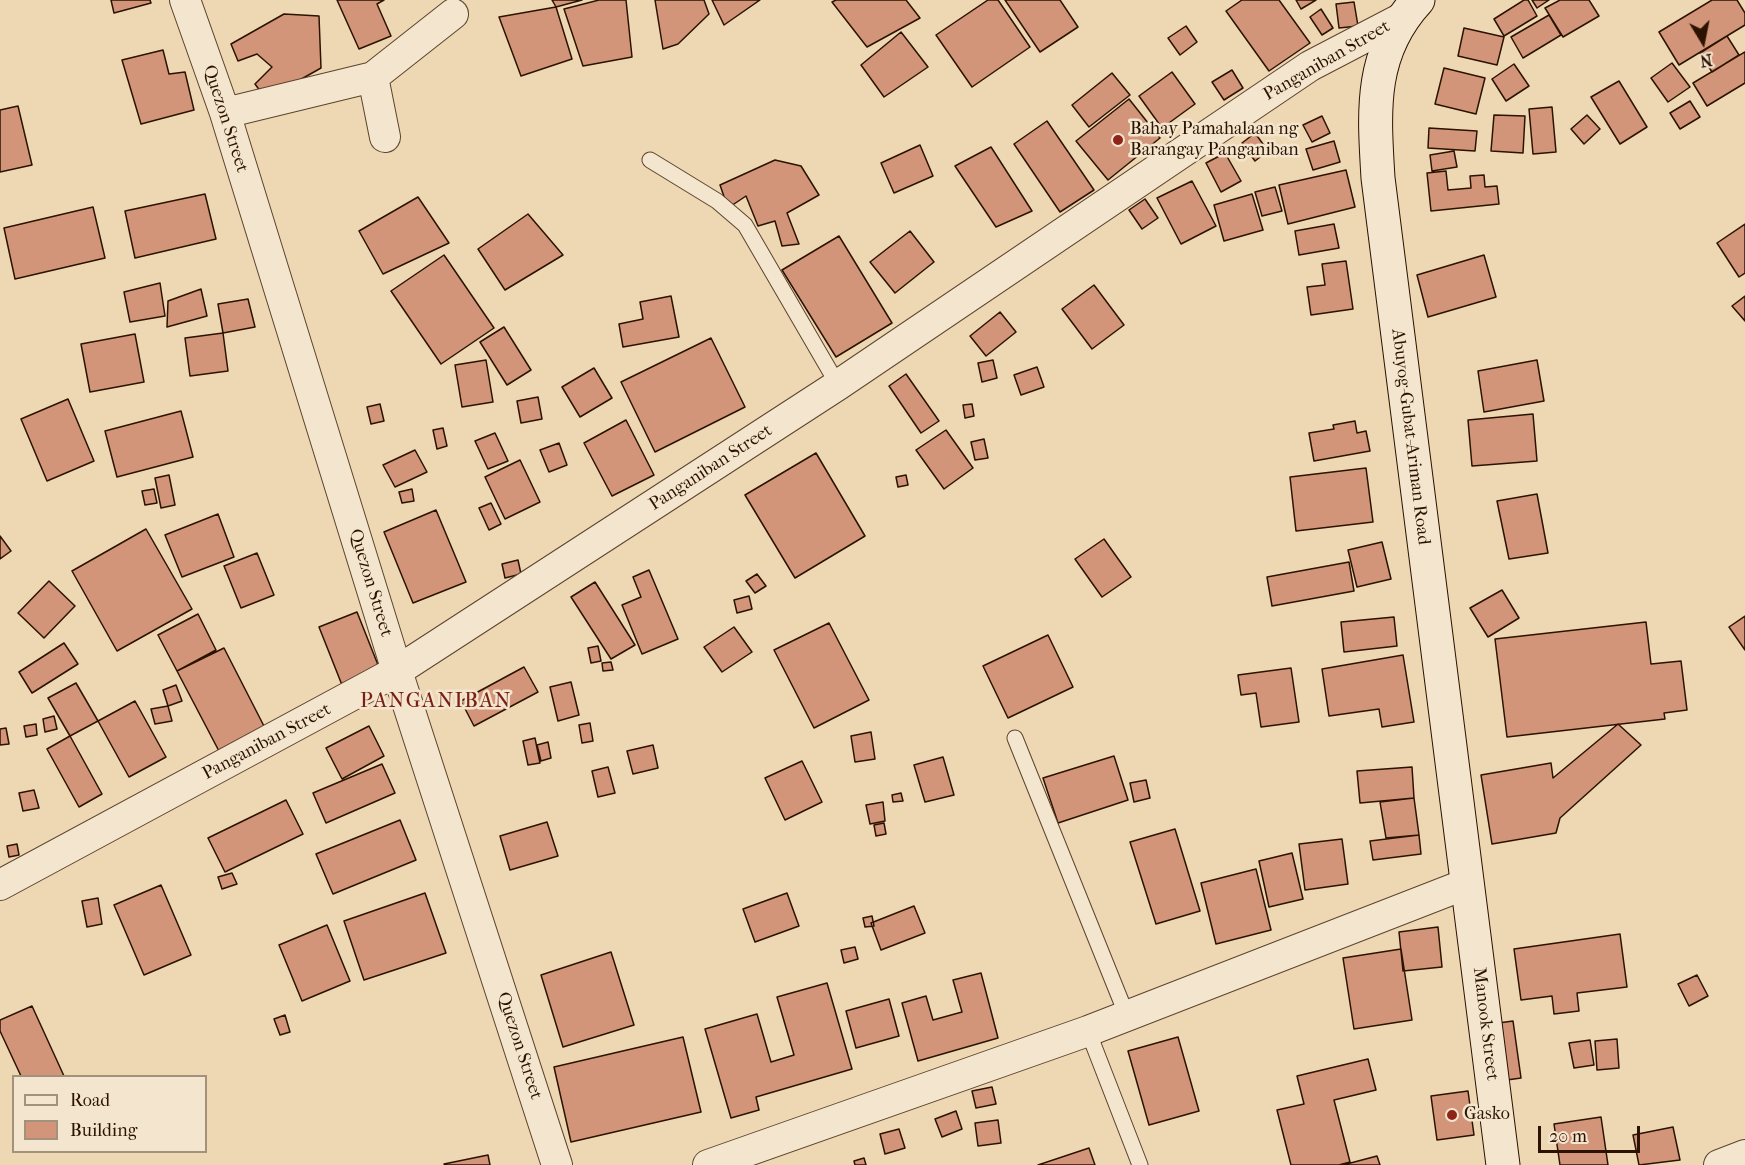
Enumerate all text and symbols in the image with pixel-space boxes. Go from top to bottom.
north arrow [1673,12,1733,72]
street label: Panganiban Street [1260,16,1394,106]
text: N [1699,50,1714,71]
street label: Quezon Street [197,63,253,175]
place label: Bahay Pamahalaan ng Barangay Panganiban [1130,119,1299,162]
marker: Bahay Pamahalaan ng Barangay Panganiban [1111,133,1125,147]
street label: Abuyog-Gubat-Ariman Road [1386,328,1434,546]
street label: Panganiban Street [645,420,777,516]
street label: Quezon Street [343,526,397,640]
district label: PANGANIBAN [360,689,512,715]
street label: Panganiban Street [199,699,335,785]
street label: Manook Street [1467,966,1503,1082]
street label: Quezon Street [491,990,547,1102]
legend [12,1075,207,1153]
text: Road [70,1090,110,1111]
place label: Gasko [1464,1104,1510,1126]
marker: Gasko [1445,1108,1459,1122]
scale bar [1541,1114,1643,1152]
text: Building [70,1120,137,1141]
text: 20 m [1549,1126,1587,1147]

